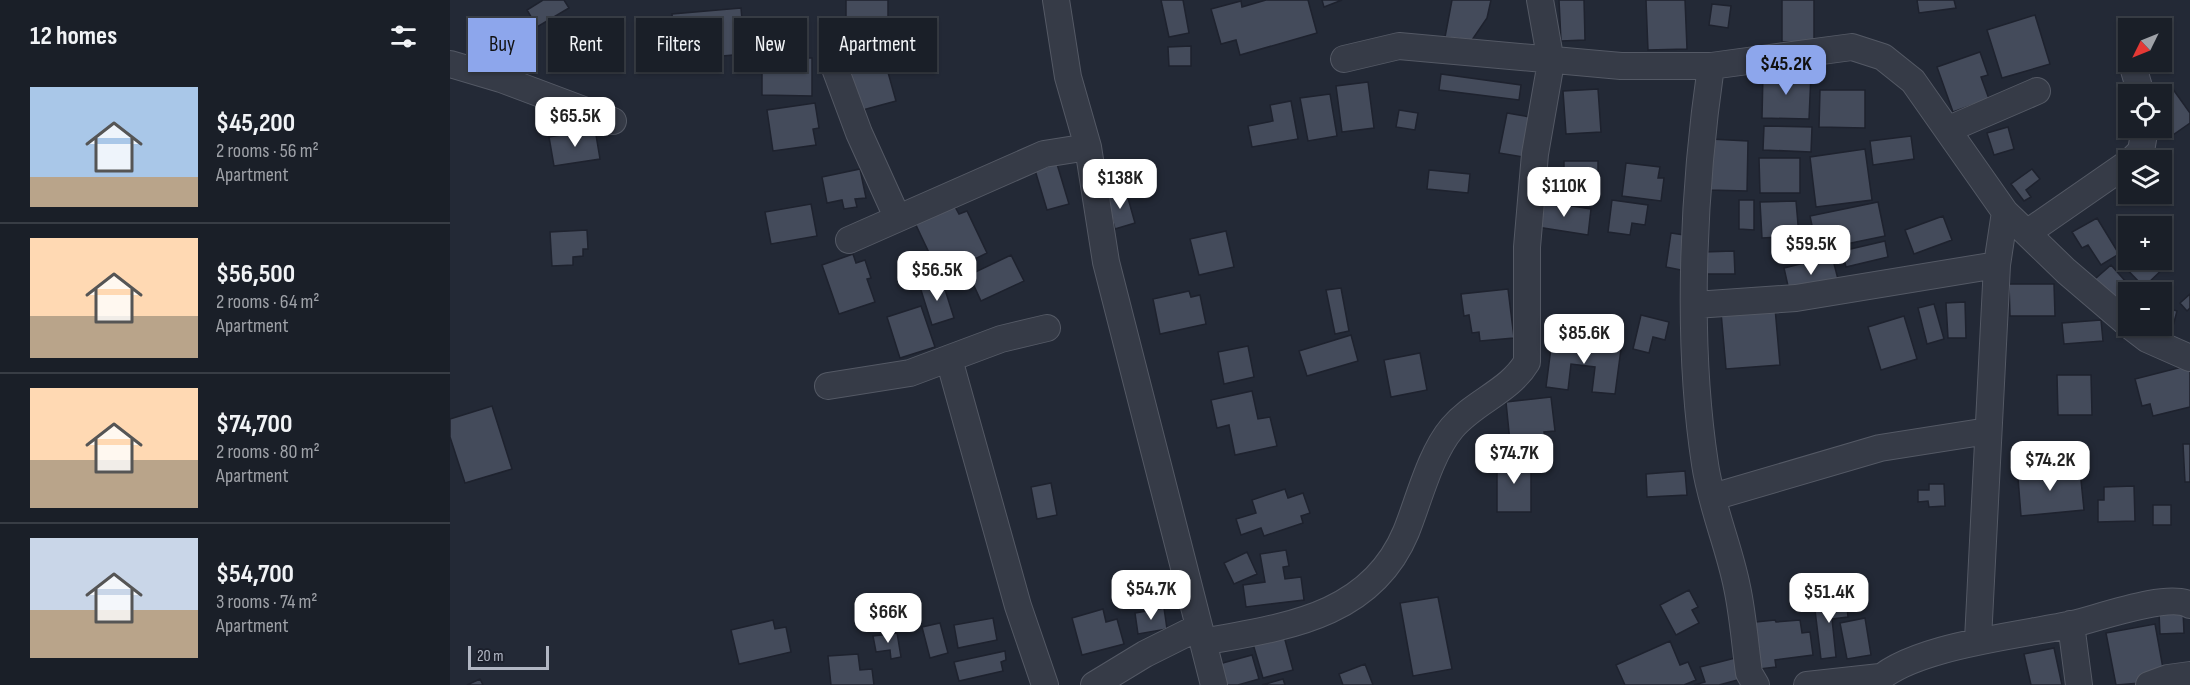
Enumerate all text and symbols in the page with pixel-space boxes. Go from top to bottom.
chip: Buy [468,18,536,72]
chip: Rent [548,18,624,72]
chip: Filters [636,18,722,72]
chip: New [734,18,807,72]
chip: Apartment [819,18,937,72]
north arrow [2118,18,2172,72]
map controls [2118,18,2172,336]
icon: filters [387,20,420,53]
text: 12 homes [30,21,117,52]
pin: $45.2K [1737,45,1835,96]
text: $45.2K [1760,52,1812,76]
button: locate [2118,84,2172,138]
pin: $65.5K [526,97,624,148]
text: $65.5K [549,104,601,128]
text: $45,200 [216,108,295,139]
icon: home [78,111,150,183]
text: 2 rooms · 56 m² [216,139,319,163]
button: layers [2118,150,2172,204]
pin: $138K [1078,159,1162,210]
text: Apartment [216,163,289,187]
text: $138K [1097,166,1143,190]
pin: $110K [1522,167,1606,218]
text: $110K [1541,174,1587,198]
button: + [2118,216,2172,270]
pin: $59.5K [1762,225,1860,276]
text: $59.5K [1785,232,1837,256]
pin: $56.5K [888,251,986,302]
text: $56.5K [911,258,963,282]
text: $56,500 [216,259,295,290]
icon: home [78,262,150,334]
button: − [2118,282,2172,336]
text: 2 rooms · 64 m² [216,290,320,314]
text: Apartment [216,314,289,338]
pin: $85.6K [1535,314,1633,365]
text: $85.6K [1558,321,1610,345]
text: $74,700 [216,409,292,440]
icon: home [78,412,150,484]
pin: $74.7K [1465,434,1563,485]
text: 2 rooms · 80 m² [216,440,320,464]
text: $74.7K [1489,441,1539,465]
pin: $74.2K [2001,441,2099,492]
text: $74.2K [2025,448,2075,472]
text: Apartment [216,464,289,488]
text: $54,700 [216,559,294,590]
icon: home [78,562,150,634]
pin: $54.7K [1102,570,1200,621]
pin: $51.4K [1780,573,1878,624]
text: $54.7K [1126,577,1176,601]
text: $51.4K [1803,580,1855,604]
text: 3 rooms · 74 m² [216,590,318,614]
pin: $66K [852,593,924,644]
text: $66K [869,600,907,624]
text: Apartment [216,614,289,638]
scale bar [468,643,549,670]
text: 20 m [477,647,504,666]

